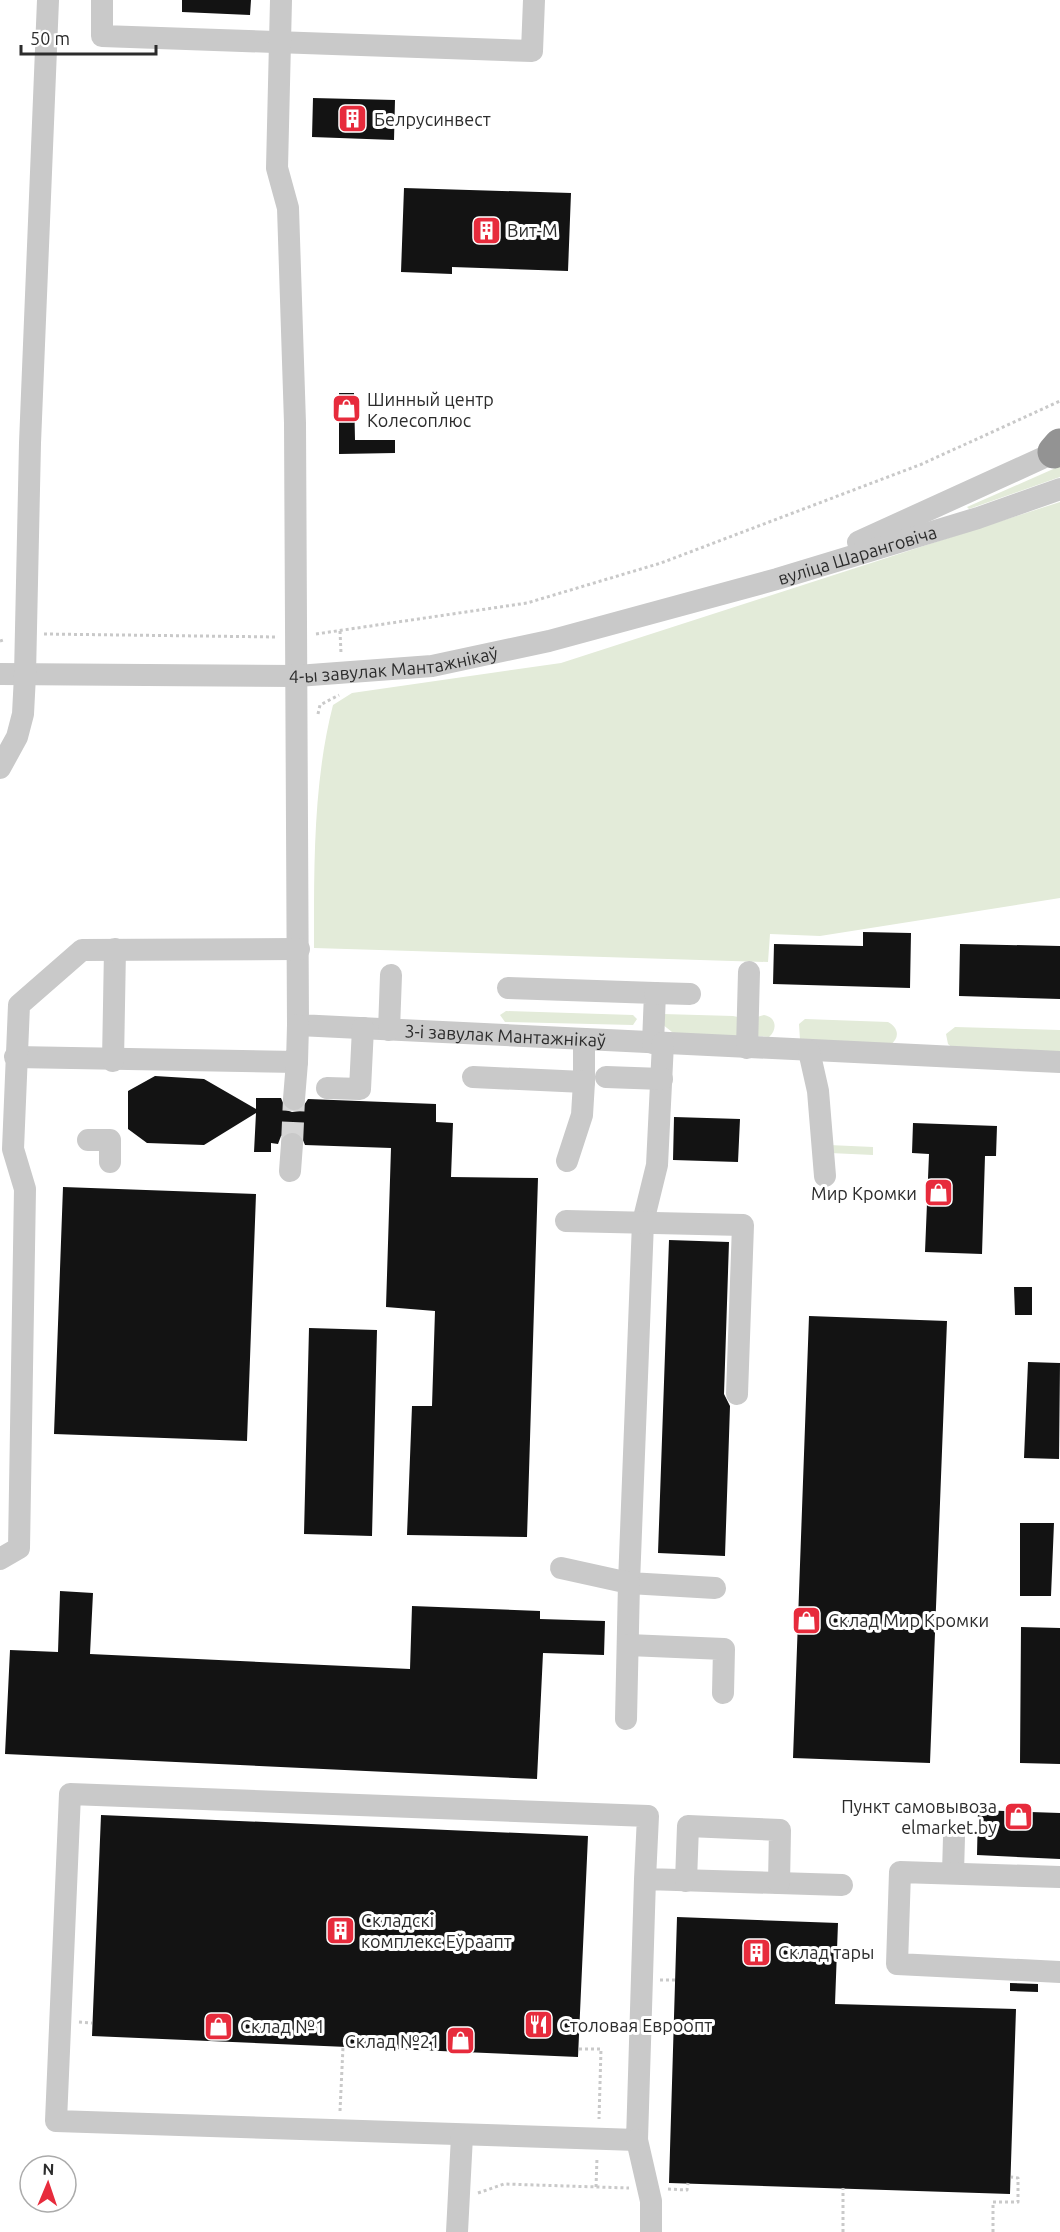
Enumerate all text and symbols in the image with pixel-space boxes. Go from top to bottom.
scale bar [21,18,156,56]
text: 50 m [30,28,70,48]
building icon: Белрусинвест [337,103,369,135]
place label: Белрусинвест [374,109,491,129]
building icon: Вит-М [470,214,502,246]
place label: Вит-М [507,220,558,240]
place label: Шинный центр Колесоплюс [367,389,494,430]
shop icon: Шинный центр Колесоплюс [330,393,362,425]
street label: вуліца Шаранговіча [775,521,939,588]
street label: 4-ы завулак Мантажнікаў [289,642,500,686]
street label: 3-і завулак Мантажнікаў [404,1020,607,1050]
shop icon: Мир Кромки [922,1177,954,1209]
place label: Мир Кромки [811,1183,917,1203]
shop icon: Склад Мир Кромки [791,1604,823,1636]
place label: Склад Мир Кромки [828,1610,989,1630]
place label: Пункт самовывоза elmarket.by [841,1796,997,1837]
shop icon: Пункт самовывоза elmarket.by [1002,1800,1034,1832]
place label: Складскі комплекс Еўраапт [361,1910,512,1951]
building icon: Складскі комплекс Еўраапт [324,1914,356,1946]
building icon: Склад тары [741,1936,773,1968]
place label: Склад тары [778,1942,874,1962]
restaurant icon: Столовая Евроопт [522,2009,554,2041]
shop icon: Склад №1 [203,2010,235,2042]
place label: Столовая Евроопт [559,2015,712,2035]
place label: Склад №1 [240,2016,325,2036]
shop icon: Склад №21 [445,2025,477,2057]
place label: Склад №21 [345,2031,440,2051]
north arrow [18,2154,78,2214]
text: N [42,2160,55,2178]

